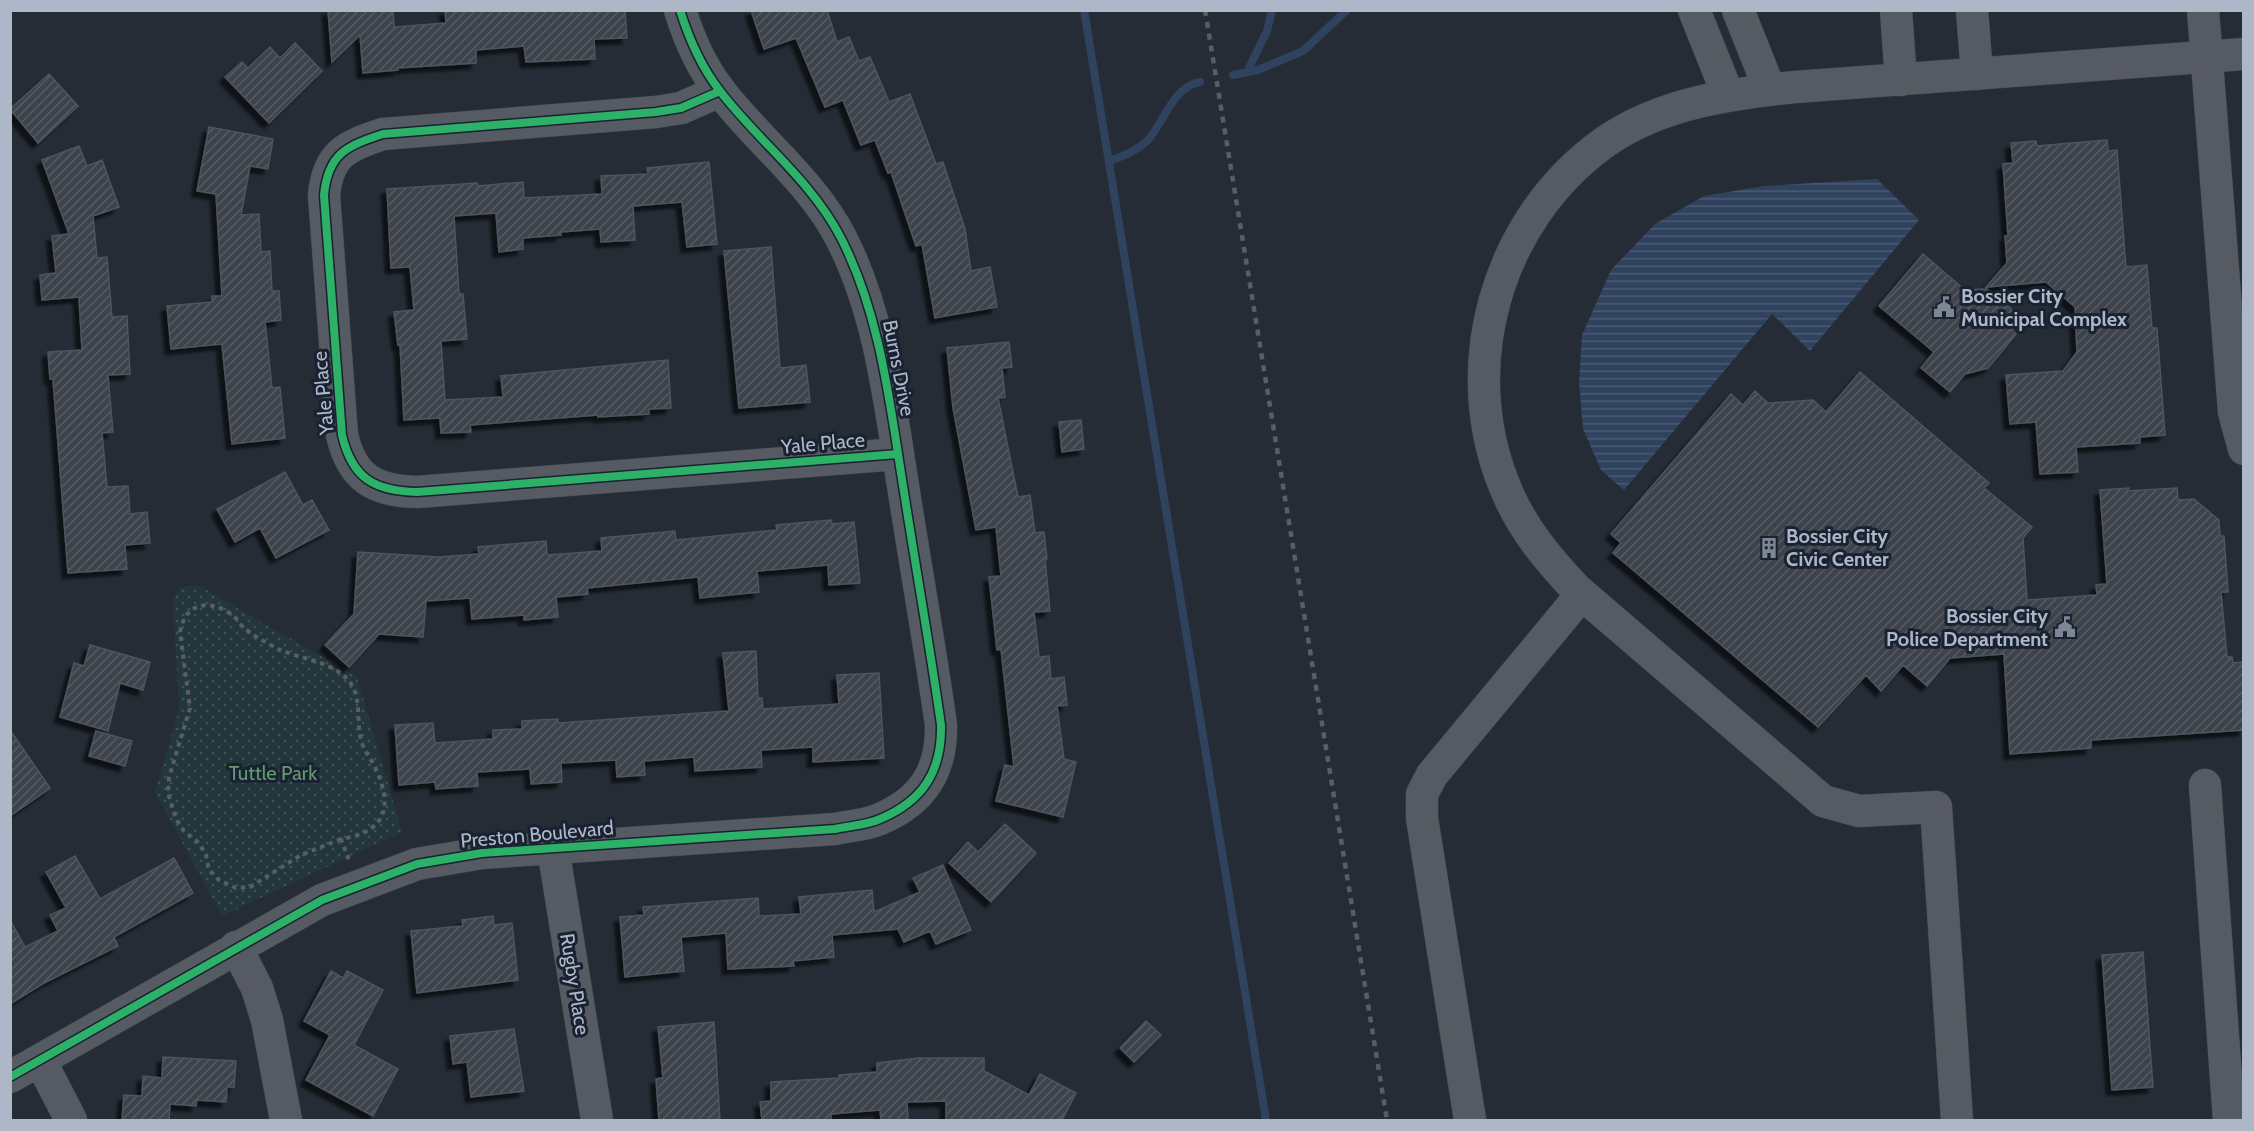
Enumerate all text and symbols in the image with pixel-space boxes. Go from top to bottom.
place label: Bossier City Municipal Complex [1961,284,2127,331]
public building icon: Bossier City Municipal Complex [1932,295,1956,319]
street label: Burns Drive [878,318,920,418]
street label: Yale Place [307,350,339,437]
street label: Yale Place [779,427,866,459]
place label: Bossier City Civic Center [1786,524,1889,571]
building icon: Bossier City Civic Center [1757,536,1781,560]
place label: Bossier City Police Department [1886,604,2048,651]
public building icon: Bossier City Police Department [2053,615,2077,639]
park label: Tuttle Park [229,761,317,785]
street label: Preston Boulevard [459,815,615,853]
street label: Rugby Place [555,931,595,1037]

